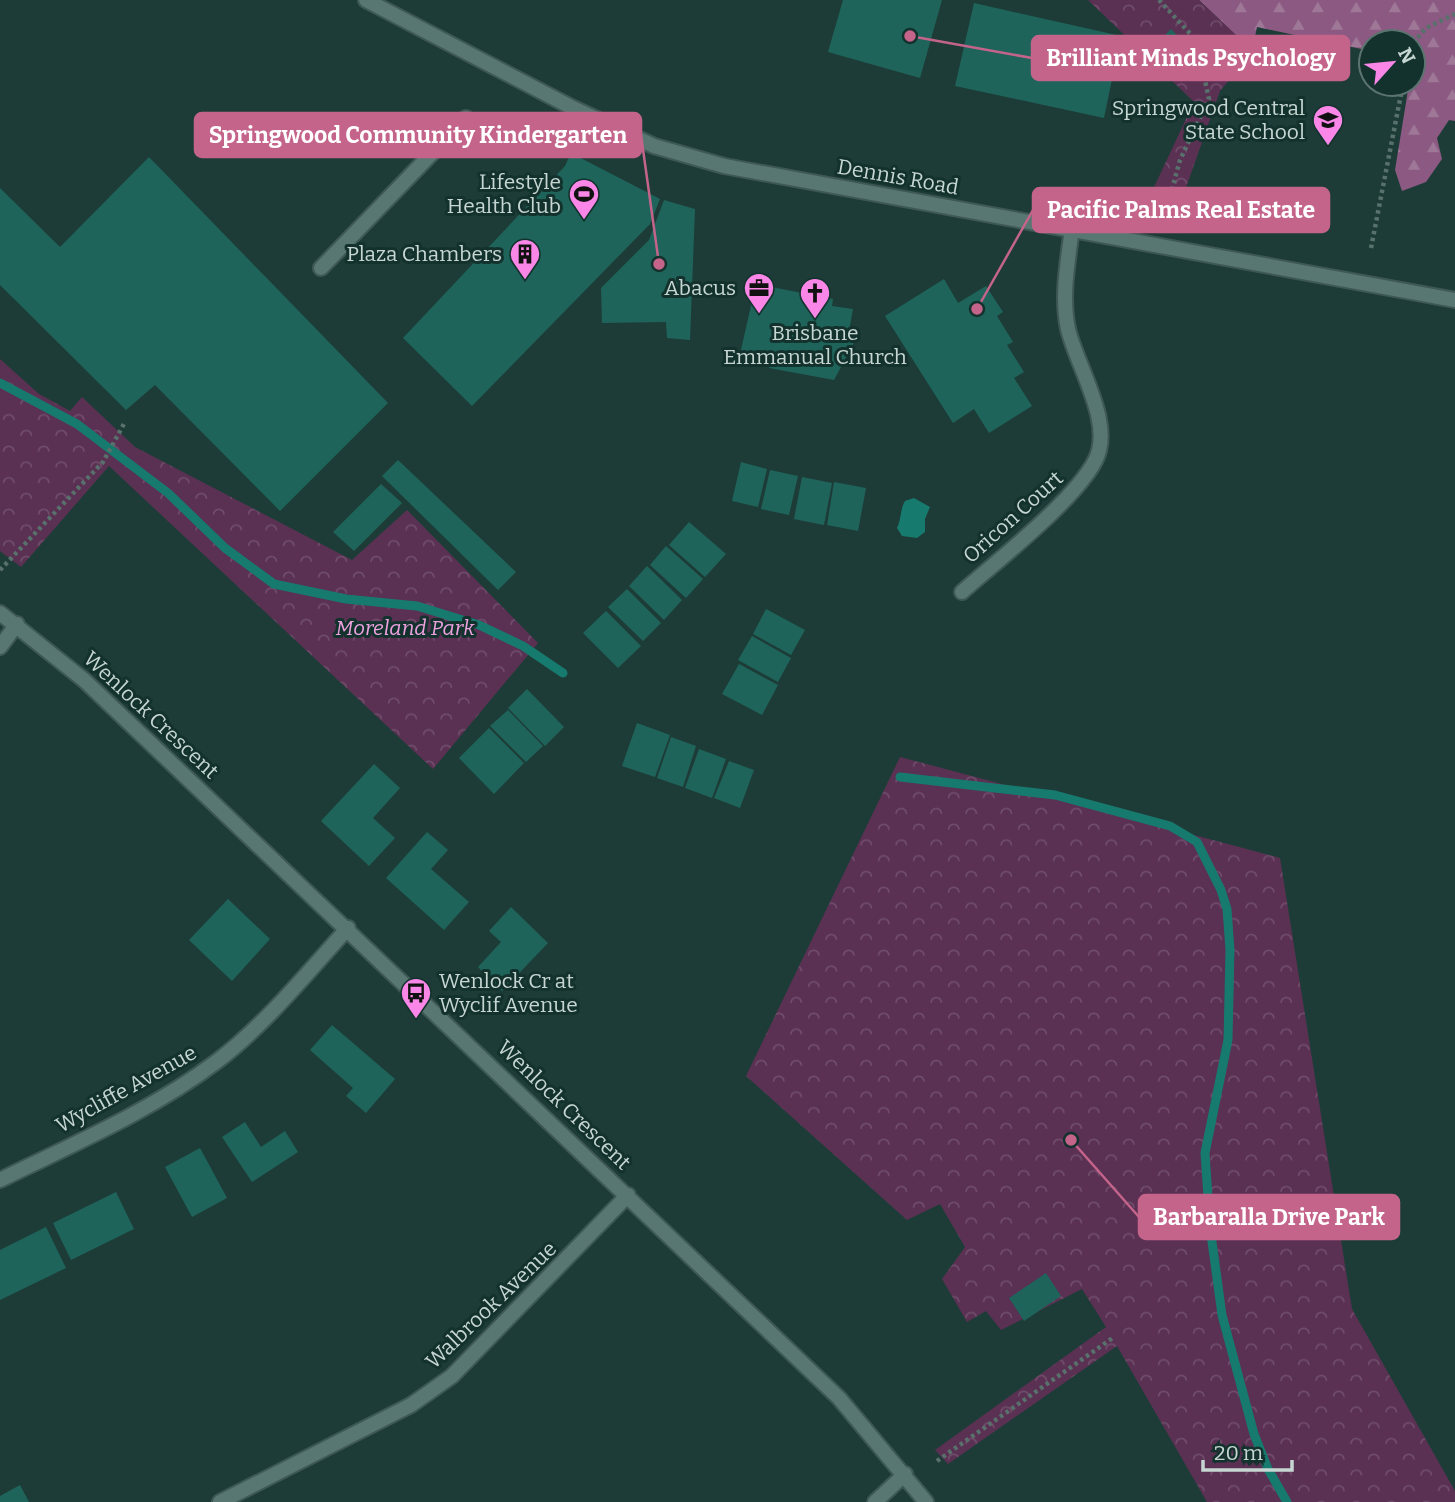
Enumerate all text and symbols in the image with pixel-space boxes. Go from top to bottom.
north arrow [1357,28,1427,98]
callout: Brilliant Minds Psychology [1032,36,1349,80]
text: Brilliant Minds Psychology [1046,44,1336,72]
text: N [1393,44,1420,68]
place label: Springwood Central State School [1112,95,1305,145]
school or university icon: Springwood Central State School [1311,103,1345,147]
callout: Springwood Community Kindergarten [195,113,641,157]
text: Springwood Community Kindergarten [209,121,627,149]
street label: Dennis Road [835,154,961,200]
place label: Lifestyle Health Club [447,169,561,219]
sports icon: Lifestyle Health Club [567,177,601,221]
callout: Pacific Palms Real Estate [1033,188,1329,232]
text: Pacific Palms Real Estate [1047,196,1315,224]
building icon: Plaza Chambers [508,237,542,281]
place label: Plaza Chambers [347,241,502,267]
office icon: Abacus [742,271,776,315]
place label: Abacus [664,275,736,301]
church icon: Brisbane Emmanual Church [798,276,832,320]
place label: Brisbane Emmanual Church [723,320,907,370]
street label: Oricon Court [958,465,1069,569]
park label: Moreland Park [335,615,475,641]
street label: Wenlock Crescent [78,646,224,785]
place label: Wenlock Cr at Wyclif Avenue [439,968,578,1018]
bus stop icon: Wenlock Cr at Wyclif Avenue [399,976,433,1020]
street label: Wenlock Crescent [492,1035,636,1176]
street label: Wycliffe Avenue [51,1040,201,1138]
callout: Barbaralla Drive Park [1139,1195,1399,1239]
text: Barbaralla Drive Park [1153,1203,1385,1231]
street label: Walbrook Avenue [420,1236,562,1374]
scale bar [1203,1428,1292,1472]
text: 20 m [1214,1440,1263,1466]

